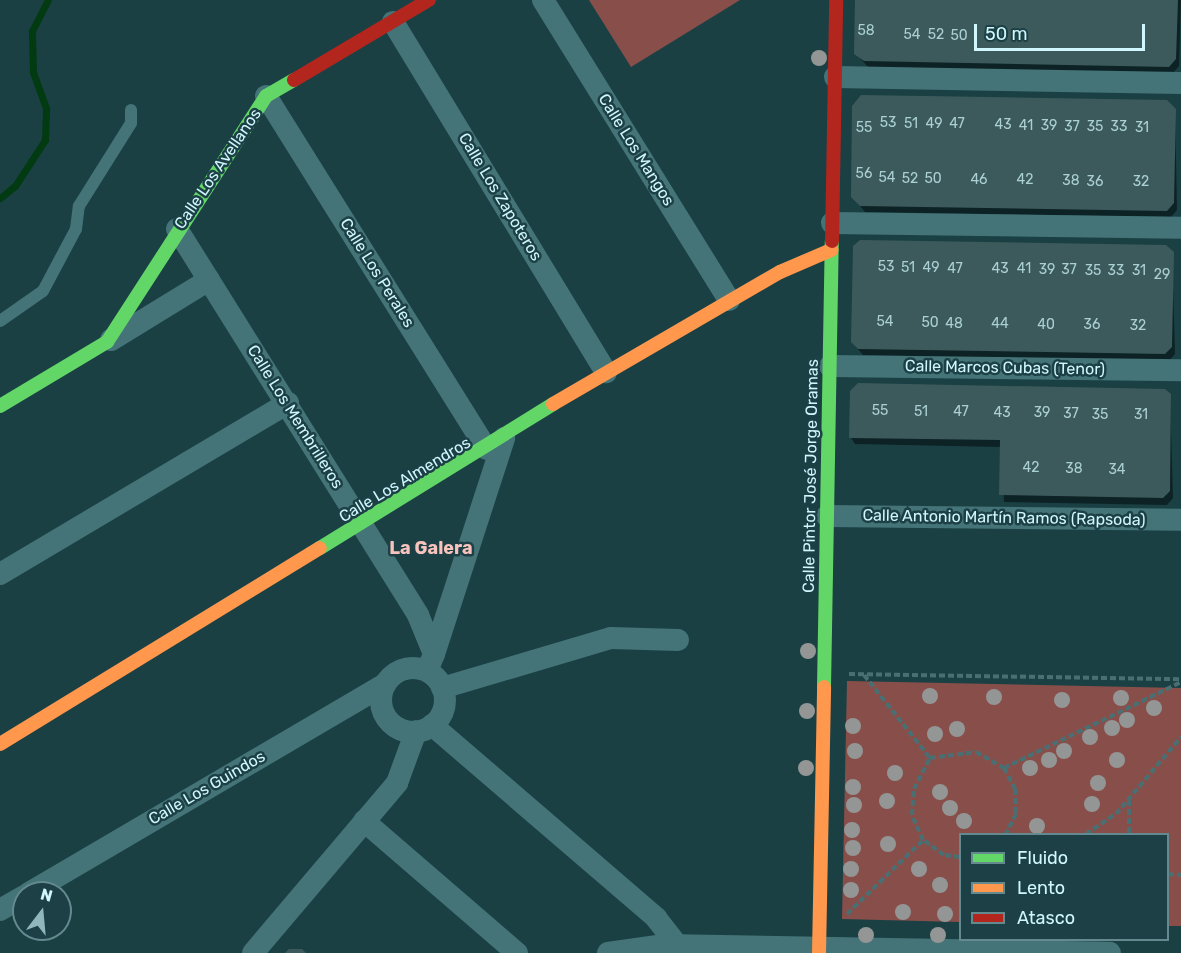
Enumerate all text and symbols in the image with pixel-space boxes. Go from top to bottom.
scale bar [977,12,1148,50]
house number: 58 [857,23,875,39]
text: 50 m [985,23,1028,45]
house number: 54 [903,27,921,43]
house number: 52 [928,27,944,43]
house number: 50 [950,28,968,44]
street label: Calle Los Mangos [594,90,678,210]
street label: Calle Los Avellanos [170,105,266,233]
house number: 53 [880,115,896,131]
house number: 51 [904,116,918,132]
house number: 49 [926,116,942,132]
house number: 47 [949,116,965,132]
house number: 43 [994,117,1012,133]
house number: 41 [1019,118,1033,134]
house number: 39 [1041,118,1057,134]
house number: 37 [1064,119,1080,135]
house number: 35 [1087,119,1103,135]
house number: 33 [1111,119,1127,135]
house number: 55 [856,120,872,136]
house number: 31 [1135,120,1149,136]
street label: Calle Los Zapoteros [454,130,546,264]
house number: 56 [856,166,872,182]
house number: 54 [878,170,896,186]
house number: 52 [902,171,918,187]
house number: 50 [924,171,942,187]
house number: 46 [970,172,988,188]
house number: 42 [1017,172,1033,188]
house number: 38 [1062,173,1080,189]
house number: 36 [1087,174,1103,190]
house number: 32 [1133,174,1149,190]
street label: Calle Los Perales [336,215,418,331]
house number: 53 [878,259,894,275]
house number: 51 [901,260,915,276]
house number: 49 [923,260,939,276]
house number: 47 [947,261,963,277]
house number: 43 [991,261,1009,277]
house number: 41 [1017,261,1031,277]
house number: 39 [1039,262,1055,278]
house number: 37 [1061,262,1077,278]
house number: 35 [1085,263,1101,279]
house number: 33 [1108,263,1124,279]
house number: 31 [1132,263,1146,279]
house number: 29 [1154,267,1170,283]
house number: 54 [876,314,894,330]
house number: 50 [921,315,939,331]
house number: 48 [945,316,963,332]
house number: 44 [991,316,1009,332]
house number: 40 [1037,317,1055,333]
house number: 36 [1084,317,1100,333]
house number: 32 [1130,318,1146,334]
street label: Calle Los Membrilleros [243,342,347,492]
street label: Calle Marcos Cubas (Tenor) [905,357,1105,379]
street label: Calle Pintor José Jorge Oramas [799,359,823,593]
house number: 55 [872,403,888,419]
house number: 51 [914,404,928,420]
house number: 47 [953,404,969,420]
house number: 43 [993,405,1011,421]
house number: 39 [1034,405,1050,421]
house number: 37 [1063,406,1079,422]
house number: 35 [1092,407,1108,423]
house number: 31 [1134,407,1148,423]
street label: Calle Los Almendros [336,433,474,527]
house number: 42 [1023,460,1039,476]
house number: 38 [1065,461,1083,477]
house number: 34 [1108,462,1126,478]
street label: Calle Antonio Martín Ramos (Rapsoda) [862,506,1146,530]
district label: La Galera [389,537,473,559]
street label: Calle Los Guindos [145,747,269,829]
legend [959,833,1169,941]
text: Fluido [1017,847,1068,869]
text: Lento [1017,877,1065,899]
north arrow [12,881,72,941]
text: N [38,884,55,906]
text: Atasco [1017,907,1075,929]

